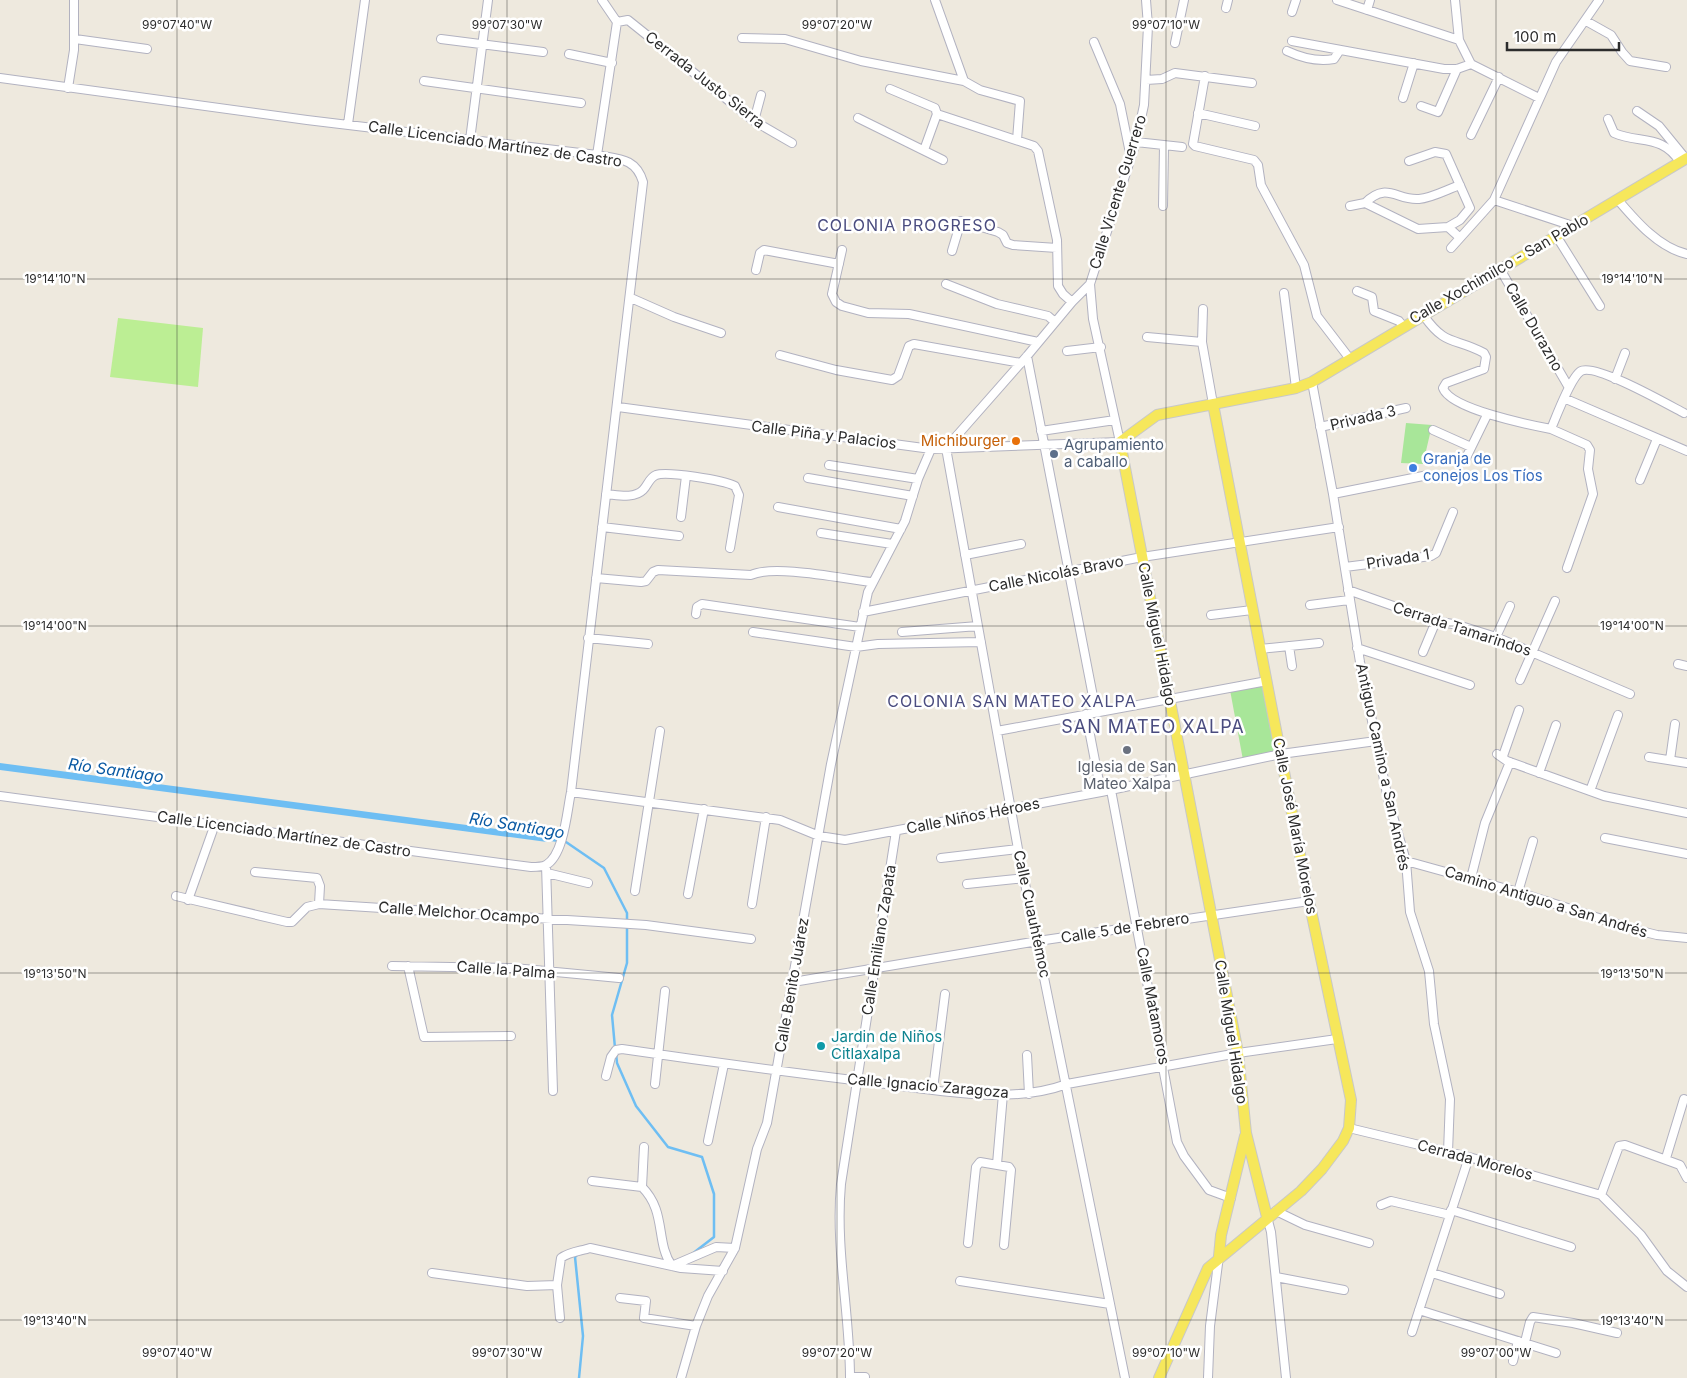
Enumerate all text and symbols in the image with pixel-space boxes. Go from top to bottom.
text: 99°07'40"W [142,17,212,32]
text: 99°07'30"W [472,17,542,32]
text: 99°07'20"W [802,17,872,32]
text: 99°07'10"W [1132,17,1200,32]
scale bar [1507,20,1620,52]
street label: Cerrada Justo Sierra [642,27,769,132]
text: 100 m [1514,27,1556,46]
street label: Calle Vicente Guerrero [1085,112,1150,271]
street label: Calle Licenciado Martínez de Castro [367,116,623,171]
street label: Calle Xochimilco - San Pablo [1406,209,1592,328]
district label: COLONIA PROGRESO [817,215,997,235]
text: 19°14'10"N [24,271,86,286]
text: 19°14'10"N [1601,271,1663,286]
street label: Calle Durazno [1501,279,1568,375]
street label: Privada 3 [1328,401,1398,434]
street label: Calle Piña y Palacios [750,416,898,453]
place label: Michiburger [921,431,1006,450]
marker: Michiburger [1010,435,1022,447]
place label: Agrupamiento a caballo [1064,435,1164,471]
marker: Agrupamiento a caballo [1048,448,1060,460]
place label: Granja de conejos Los Tíos [1423,449,1543,485]
marker: Granja de conejos Los Tíos [1407,462,1419,474]
street label: Privada 1 [1365,544,1431,573]
street label: Calle Nicolás Bravo [987,551,1125,596]
street label: Calle Miguel Hidalgo [1134,561,1181,707]
street label: Cerrada Tamarindos [1390,597,1534,660]
text: 19°14'00"N [23,618,87,633]
text: 19°14'00"N [1600,618,1664,633]
street label: Antiguo Camino a San Andrés [1352,661,1415,872]
district label: COLONIA SAN MATEO XALPA [887,691,1137,711]
district label: SAN MATEO XALPA [1061,716,1245,737]
street label: Calle José María Morelos [1269,736,1322,916]
marker: Iglesia de San Mateo Xalpa [1121,744,1133,756]
water label: Río Santiago [67,753,165,787]
place label: Iglesia de San Mateo Xalpa [1078,757,1176,793]
street label: Calle Niños Héroes [905,793,1041,838]
street label: Calle Licenciado Martínez de Castro [156,806,412,861]
water label: Río Santiago [468,808,566,842]
street label: Calle Cuauhtémoc [1010,848,1055,979]
street label: Camino Antiguo a San Andrés [1442,862,1650,942]
street label: Calle Emiliano Zapata [857,863,900,1017]
street label: Calle Melchor Ocampo [378,897,540,928]
street label: Calle 5 de Febrero [1059,908,1191,947]
street label: Calle Benito Juárez [770,916,813,1054]
street label: Calle Matamoros [1133,945,1174,1066]
street label: Calle la Palma [456,957,556,982]
street label: Calle Miguel Hidalgo [1211,958,1252,1105]
text: 19°13'50"N [23,966,87,981]
text: 19°13'50"N [1600,966,1664,981]
place label: Jardin de Niños Citlaxalpa [831,1027,942,1063]
marker: Jardin de Niños Citlaxalpa [815,1040,827,1052]
street label: Calle Ignacio Zaragoza [846,1069,1010,1102]
street label: Cerrada Morelos [1415,1135,1535,1184]
text: 19°13'40"N [24,1313,86,1328]
text: 19°13'40"N [1601,1313,1663,1328]
text: 99°07'40"W [142,1345,212,1360]
text: 99°07'30"W [472,1345,542,1360]
text: 99°07'20"W [802,1345,872,1360]
text: 99°07'10"W [1132,1345,1200,1360]
text: 99°07'00"W [1461,1345,1531,1360]

